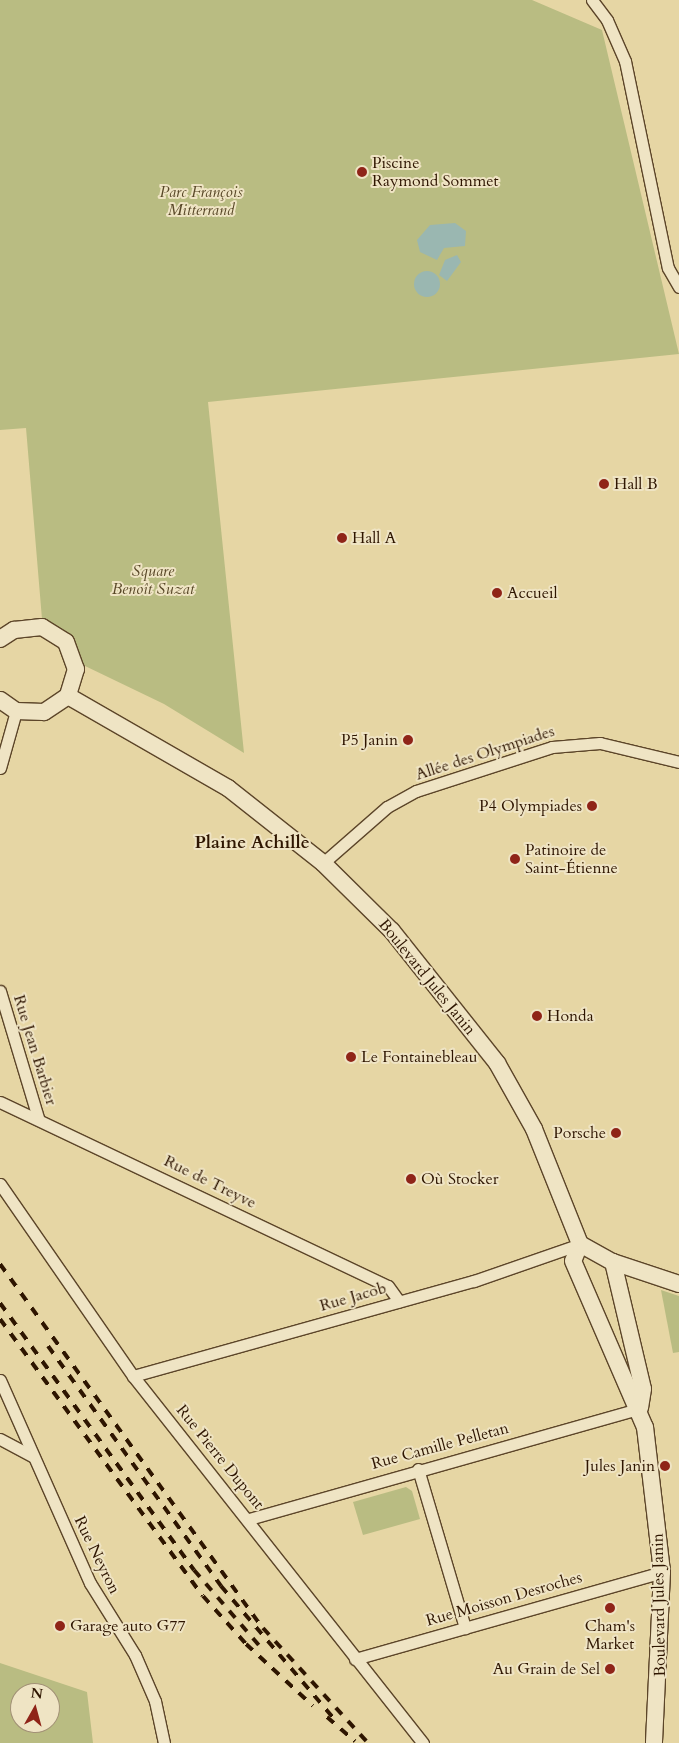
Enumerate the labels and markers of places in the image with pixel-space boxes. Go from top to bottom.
place label: Piscine Raymond Sommet [372,153,499,191]
marker: Piscine Raymond Sommet [356,166,368,178]
place label: Hall B [614,474,658,494]
marker: Hall B [598,478,610,490]
place label: Hall A [352,528,396,548]
marker: Hall A [336,532,348,544]
place label: Accueil [507,583,558,603]
marker: Accueil [491,587,503,599]
place label: P5 Janin [341,730,398,750]
marker: P5 Janin [402,734,414,746]
place label: P4 Olympiades [479,796,582,816]
marker: P4 Olympiades [586,800,598,812]
place label: Patinoire de Saint-Étienne [525,840,618,878]
marker: Patinoire de Saint-Étienne [509,853,521,865]
place label: Honda [547,1006,594,1026]
marker: Honda [531,1010,543,1022]
place label: Le Fontainebleau [361,1047,478,1067]
marker: Le Fontainebleau [345,1051,357,1063]
place label: Porsche [553,1123,606,1143]
marker: Porsche [610,1127,622,1139]
place label: Où Stocker [421,1169,499,1189]
marker: Où Stocker [405,1173,417,1185]
place label: Jules Janin [585,1456,655,1476]
marker: Jules Janin [659,1460,671,1472]
marker: Cham's Market [604,1602,616,1614]
place label: Garage auto G77 [70,1616,186,1636]
place label: Cham's Market [585,1616,635,1654]
marker: Garage auto G77 [54,1620,66,1632]
place label: Au Grain de Sel [493,1659,600,1679]
marker: Au Grain de Sel [604,1663,616,1675]

